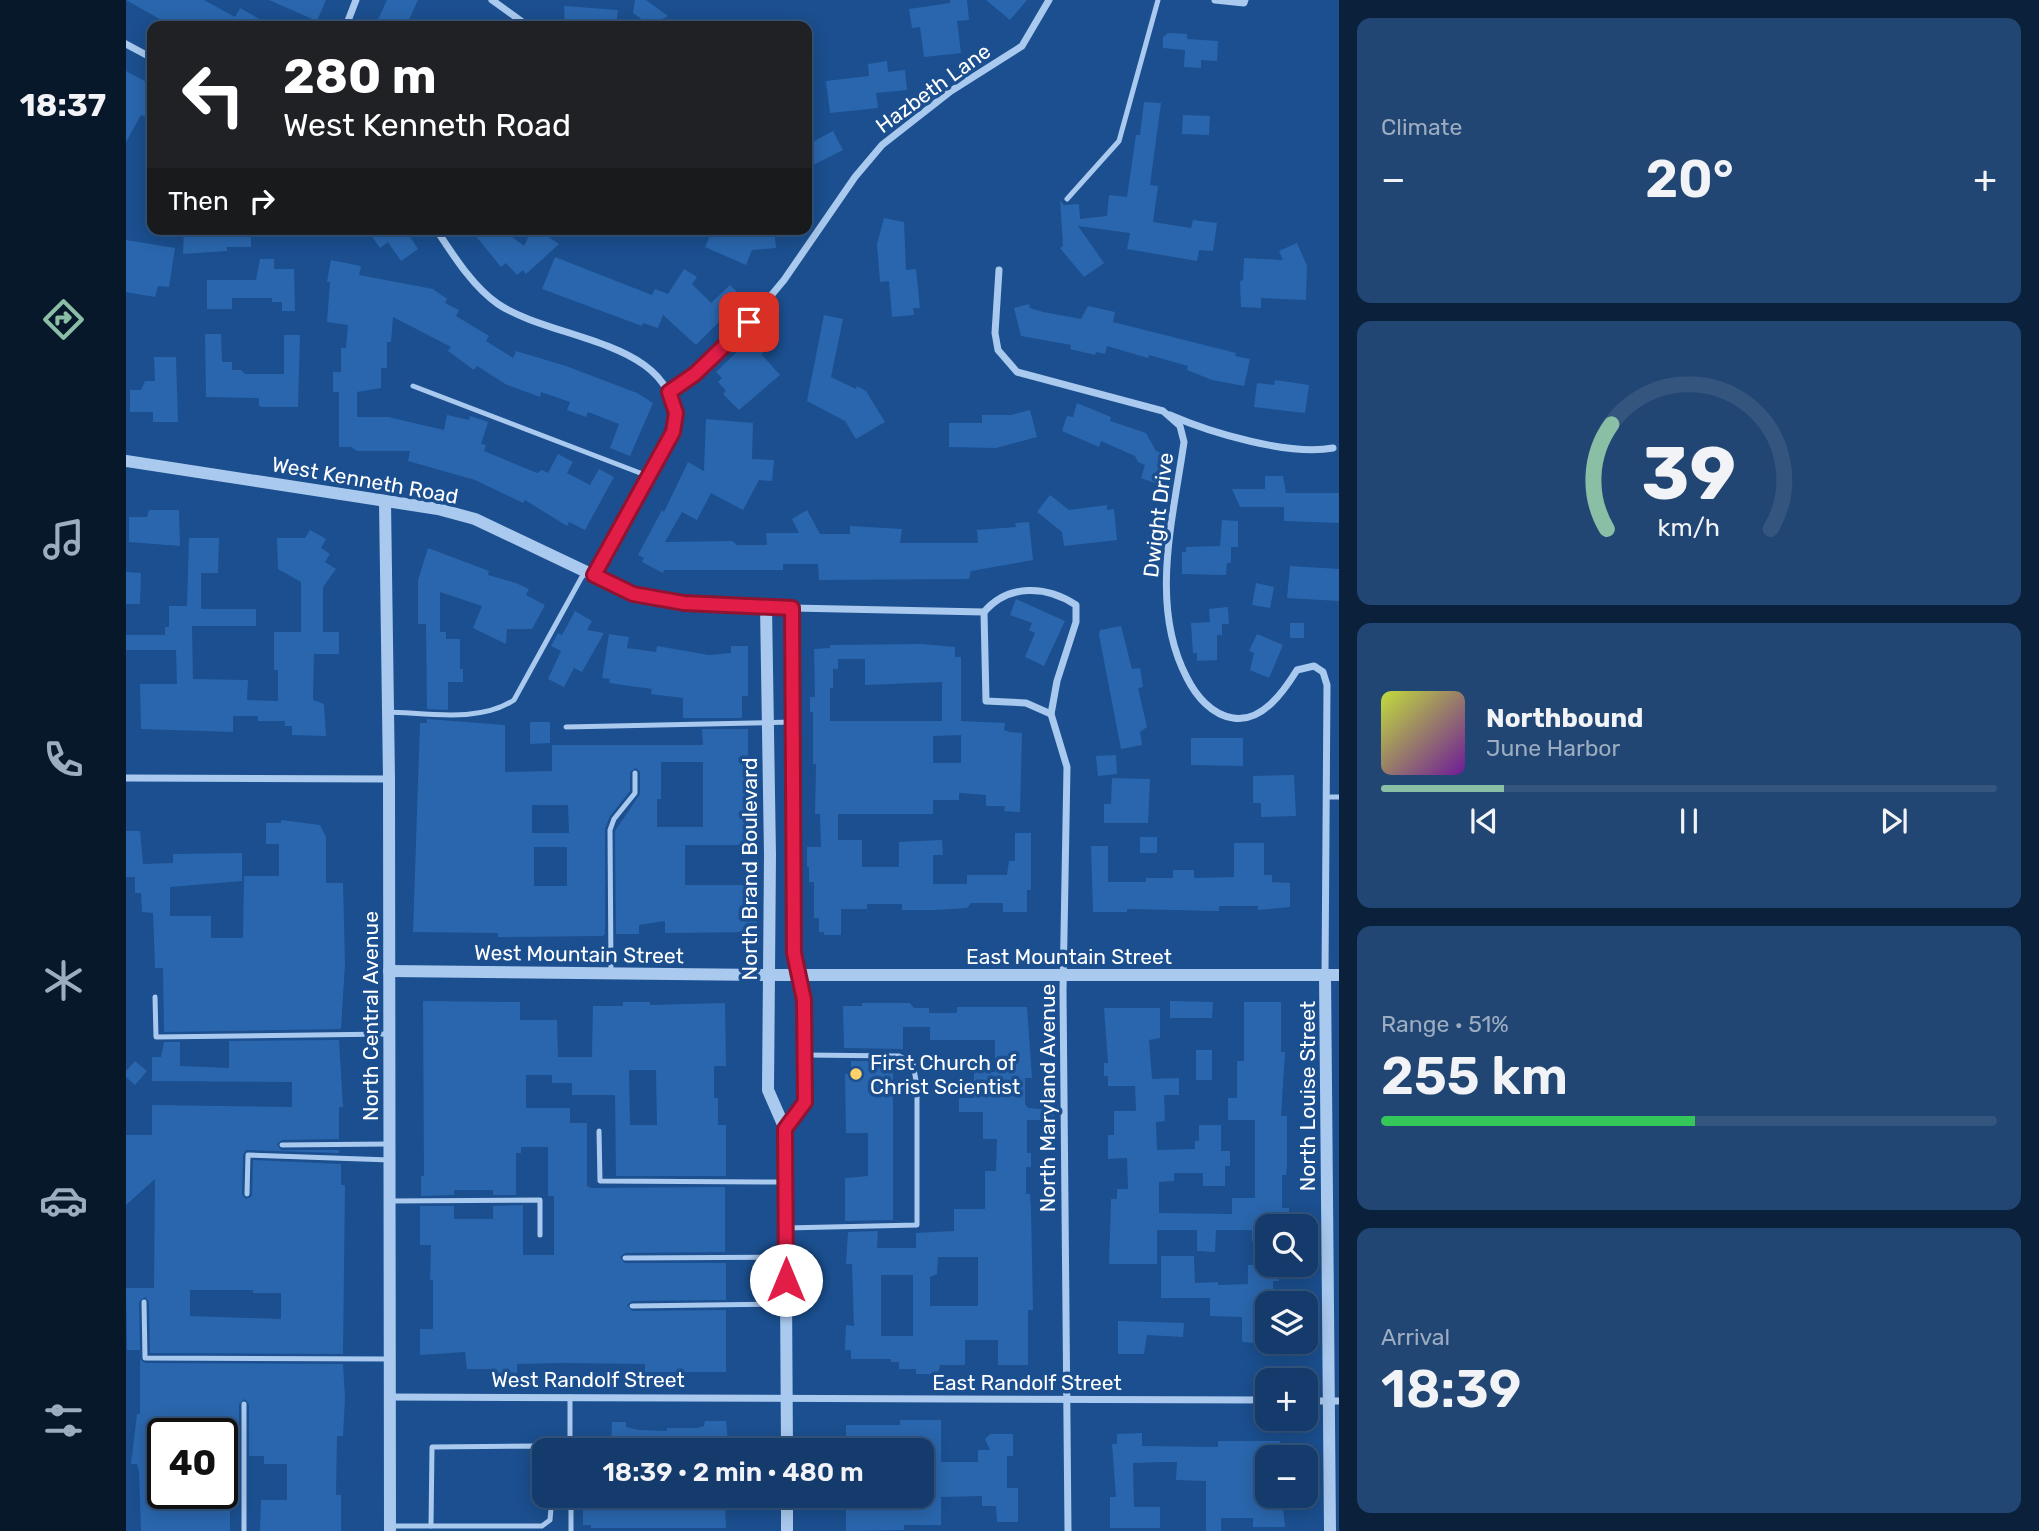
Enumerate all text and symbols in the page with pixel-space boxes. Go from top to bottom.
street label: Hazbeth Lane [871,38,995,138]
text: 280 m [283,47,437,105]
icon: left [168,49,259,140]
text: 18:37 [20,86,106,124]
text: West Kenneth Road [283,106,571,144]
text: Climate [1381,113,1462,141]
text: 20° [1645,148,1734,210]
text: − [1381,156,1406,202]
text: + [1973,156,1997,202]
icon: right [243,182,281,220]
text: Then [168,186,229,217]
pin [719,292,779,352]
icon: directions [39,295,88,344]
icon: arrive [730,303,768,341]
text: 39 [1642,431,1736,517]
street label: West Kenneth Road [270,451,460,509]
street label: Dwight Drive [1138,451,1178,579]
text: km/h [1658,513,1720,542]
icon: music [39,515,88,564]
text: Northbound [1486,703,1644,734]
text: June Harbor [1486,734,1620,762]
icon: phone [39,735,88,784]
street label: North Brand Boulevard [737,758,762,980]
icon: previous [1465,802,1503,840]
icon: pause [1670,802,1708,840]
icon: next [1875,802,1913,840]
street label: North Central Avenue [358,911,383,1121]
street label: West Mountain Street [474,940,684,968]
street label: East Mountain Street [966,944,1172,969]
icon: climate [39,956,88,1005]
street label: North Maryland Avenue [1035,984,1060,1212]
street label: North Louise Street [1295,1001,1320,1191]
text: Range · 51% [1381,1010,1509,1038]
text: 255 km [1381,1045,1568,1107]
place label: First Church of Christ Scientist [870,1050,1020,1099]
marker: First Church of Christ Scientist [848,1066,864,1082]
icon: car [39,1176,88,1225]
map controls [1255,1214,1318,1508]
button: search [1255,1214,1318,1277]
position arrow [749,1243,823,1317]
button: layers [1255,1291,1318,1354]
text: Arrival [1381,1323,1450,1351]
text: 18:39 [1381,1358,1521,1420]
street label: West Randolf Street [491,1367,685,1392]
button: + [1255,1368,1318,1431]
street label: East Randolf Street [932,1370,1122,1395]
icon: filters [39,1396,88,1445]
speed limit sign: 40 [147,1418,238,1509]
button: − [1255,1445,1318,1508]
text: 18:39 · 2 min · 480 m [602,1457,864,1488]

